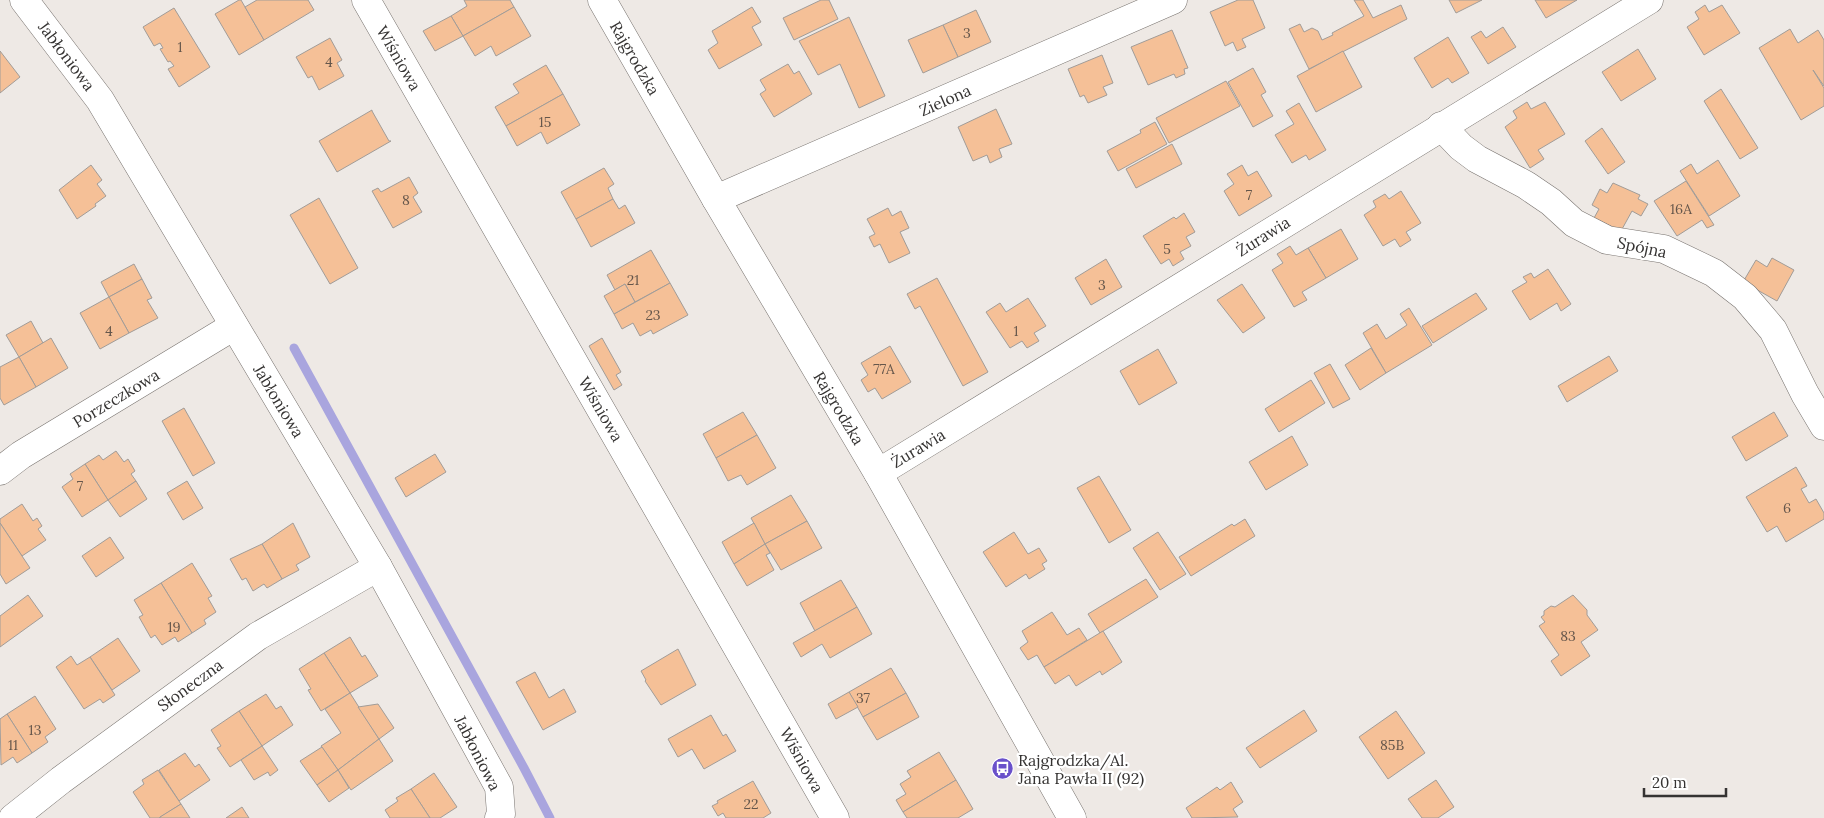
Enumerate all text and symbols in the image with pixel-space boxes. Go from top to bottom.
street label: Jabłoniowa [34,17,100,95]
street label: Rajgrodzka [606,17,664,99]
street label: Wiśniowa [372,22,426,94]
house number: 3 [963,24,971,42]
house number: 1 [177,38,183,56]
house number: 4 [325,53,333,71]
street label: Zielona [916,80,974,120]
house number: 15 [539,113,551,131]
house number: 7 [1246,186,1253,204]
house number: 8 [402,191,410,209]
house number: 16A [1670,200,1692,218]
street label: Żurawia [1232,212,1294,260]
street label: Spójna [1615,232,1669,262]
house number: 5 [1163,240,1171,258]
house number: 21 [627,271,639,289]
house number: 3 [1098,276,1106,294]
house number: 23 [645,306,661,324]
house number: 4 [105,322,113,340]
house number: 1 [1013,322,1019,340]
street label: Jabłoniowa [249,360,309,441]
house number: 77A [873,360,895,378]
street label: Porzeczkowa [69,364,163,432]
street label: Rajgrodzka [809,368,869,448]
street label: Wiśniowa [574,373,628,445]
street label: Żurawia [887,424,949,472]
house number: 7 [77,477,84,495]
house number: 6 [1783,499,1791,517]
house number: 19 [167,618,181,636]
house number: 83 [1560,627,1576,645]
street label: Słoneczna [153,655,227,715]
house number: 37 [856,689,871,707]
street label: Jabłoniowa [450,711,505,794]
house number: 13 [29,721,42,739]
street label: Wiśniowa [776,724,828,796]
house number: 11 [8,736,18,754]
house number: 85B [1380,736,1404,754]
place label: Rajgrodzka/Al. Jana Pawła II (92) [1017,750,1144,789]
bus stop icon: Rajgrodzka/Al. Jana Pawła II (92) [990,757,1014,781]
scale bar [1644,766,1726,798]
text: 20 m [1652,773,1687,792]
house number: 22 [743,795,759,813]

